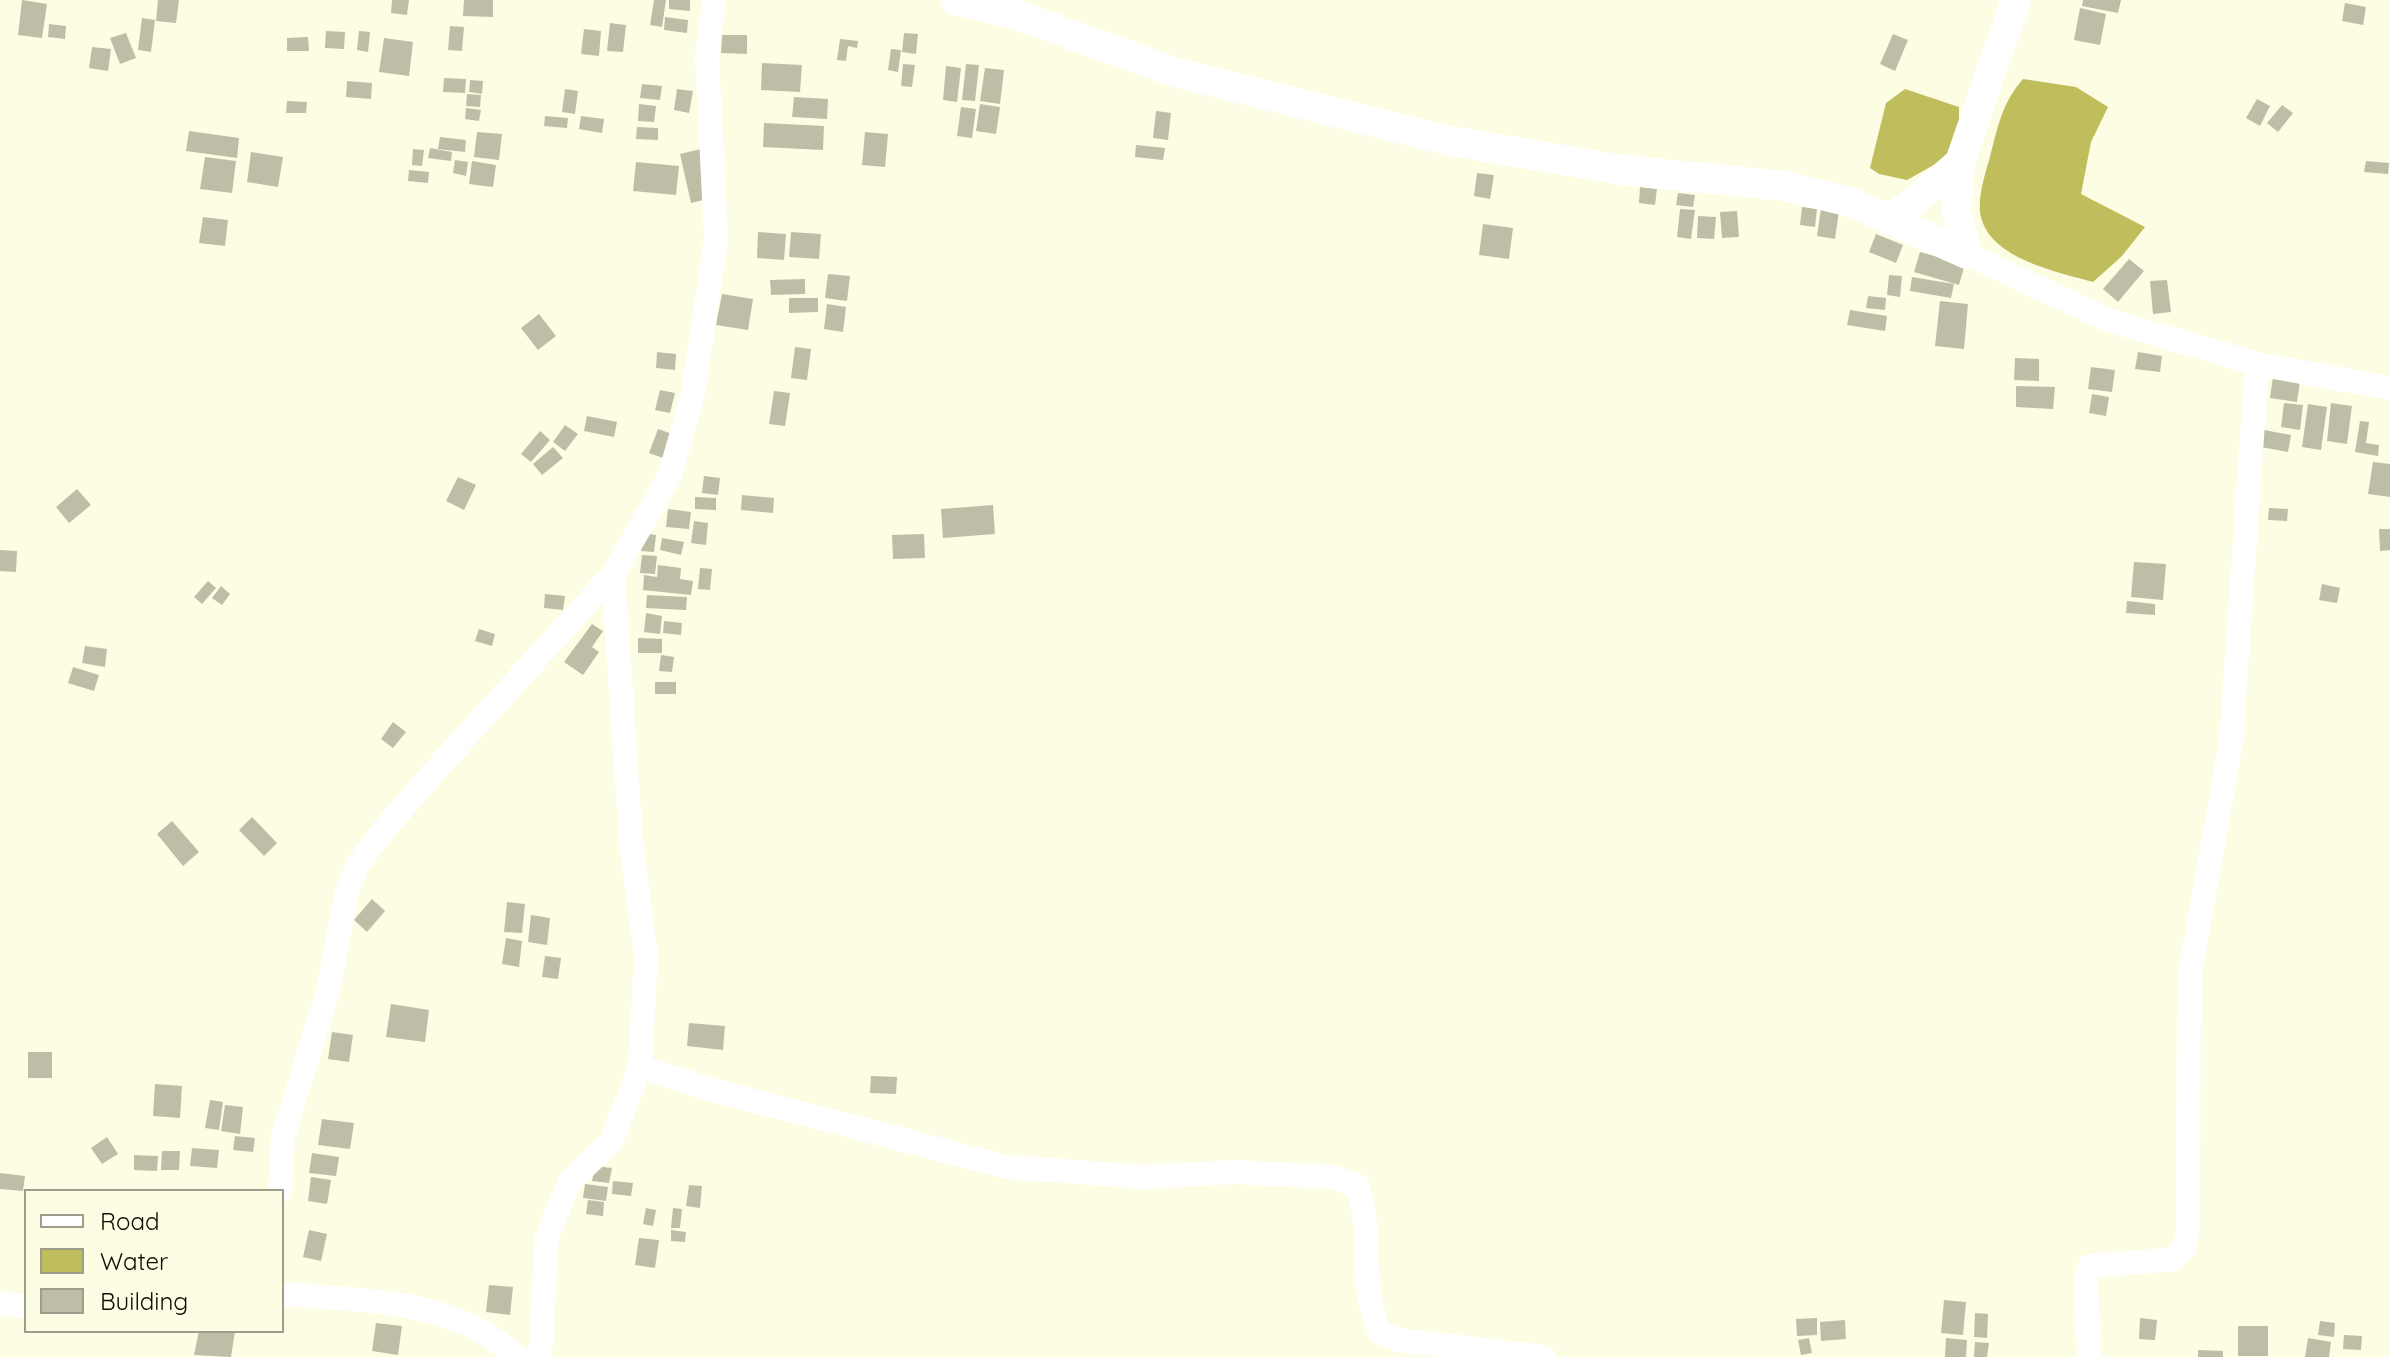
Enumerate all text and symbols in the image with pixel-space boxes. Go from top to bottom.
legend [24,1189,284,1333]
text: Road [100,1206,160,1236]
text: Water [100,1246,168,1276]
text: Building [100,1286,188,1316]

